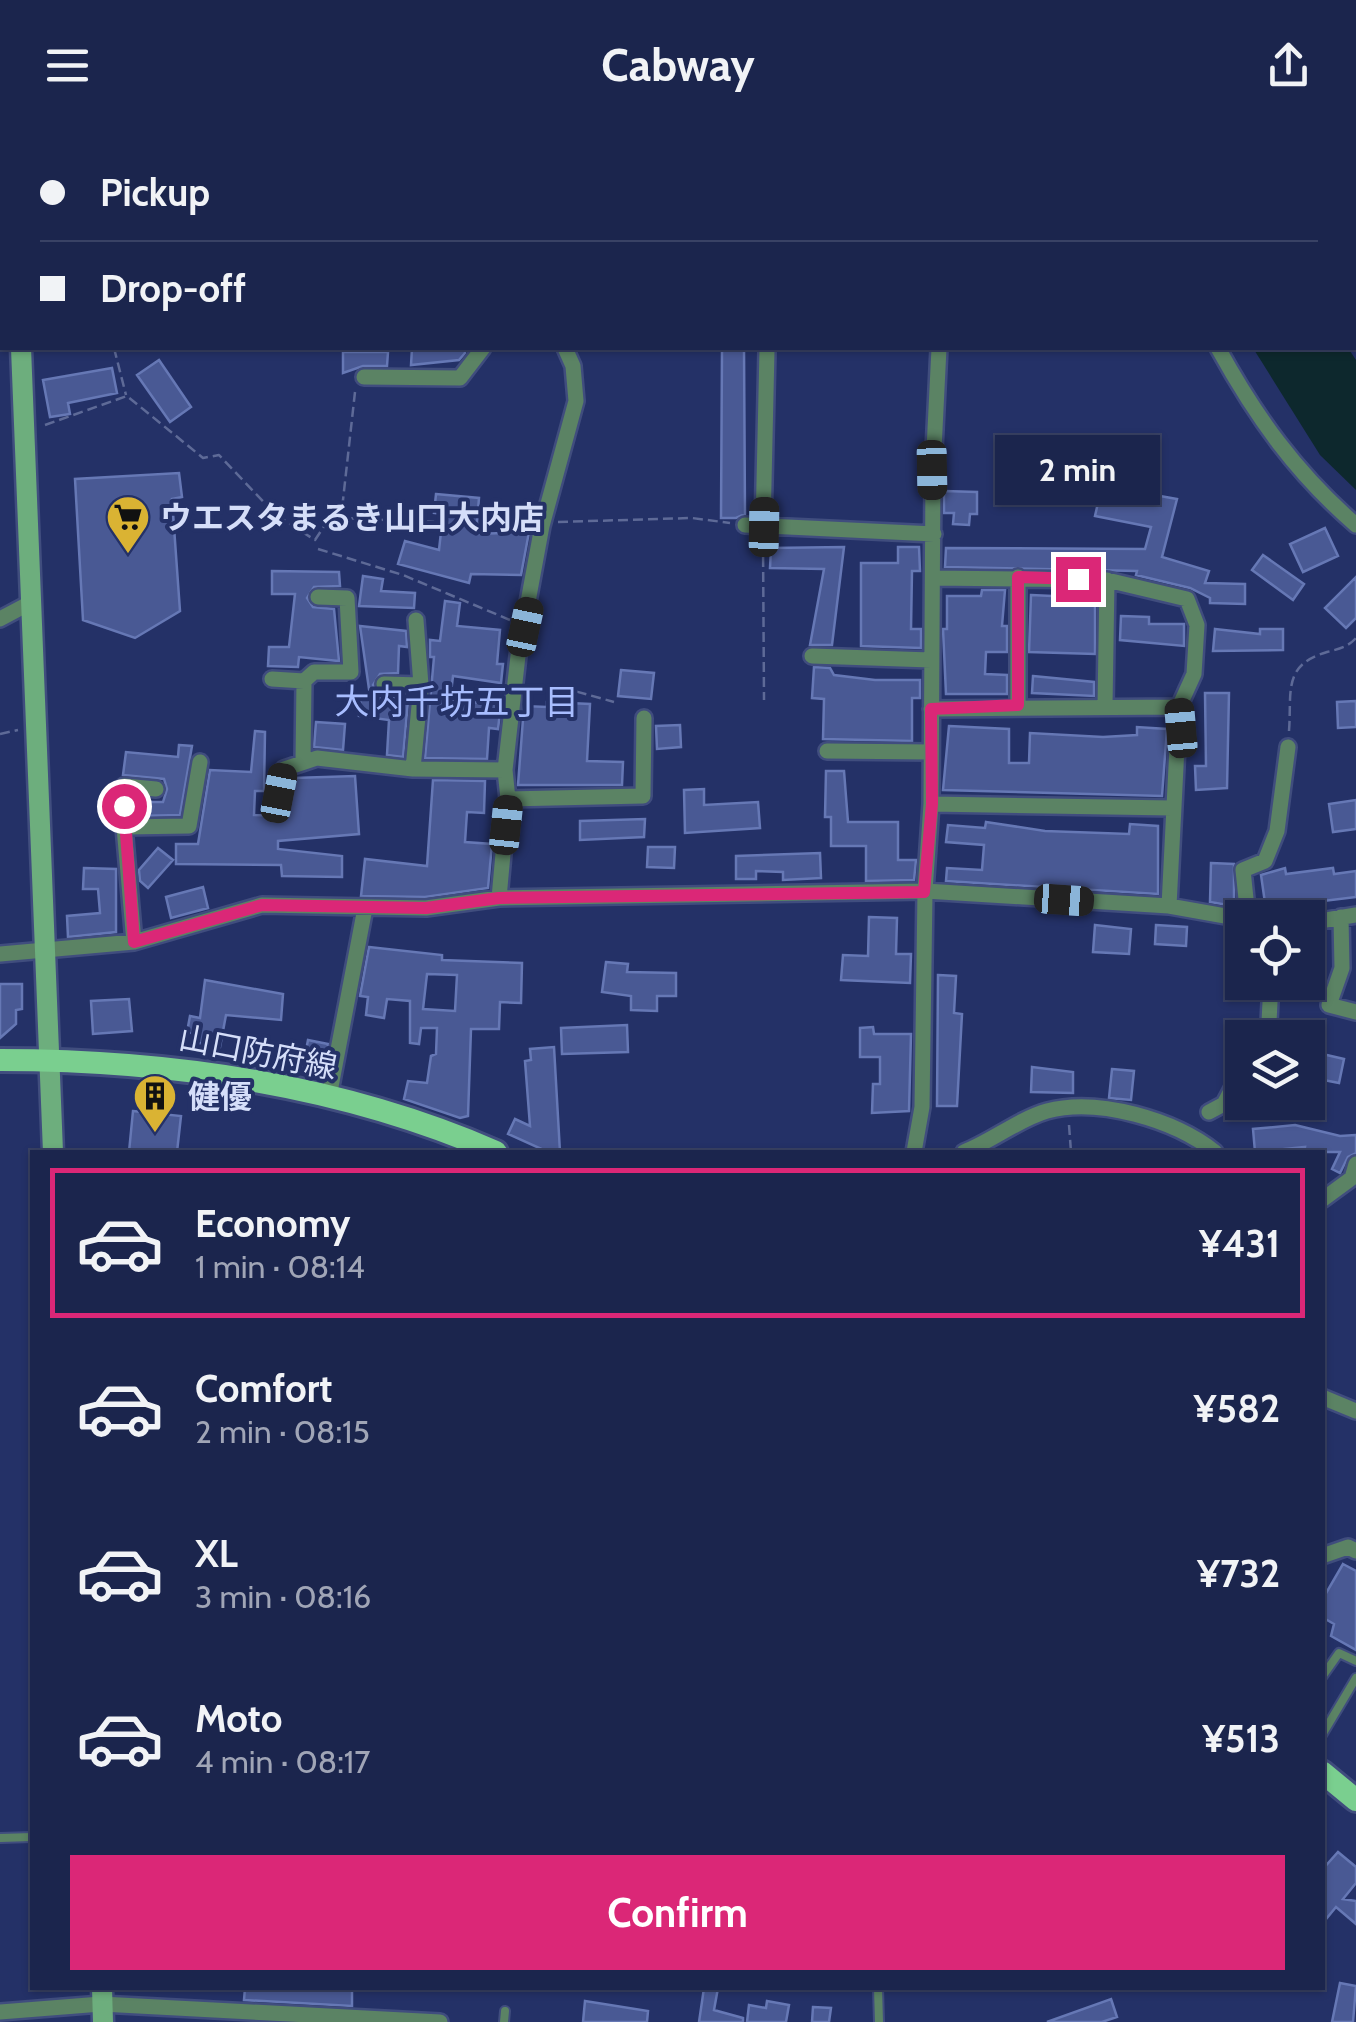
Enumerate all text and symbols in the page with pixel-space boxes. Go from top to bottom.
icon: menu [40,38,95,93]
text: Cabway [601,38,755,92]
icon: share [1261,38,1316,93]
text: Pickup [100,169,210,216]
text: Drop-off [100,265,246,312]
callout: 2 min [996,434,1160,504]
car [916,440,948,500]
text: 2 min [1039,450,1116,489]
supermarket icon: ウエスタまるき山口大内店 [105,494,151,555]
car [748,497,780,557]
place label: ウエスタまるき山口大内店 [160,498,544,537]
route end [1056,557,1101,602]
car [504,595,546,659]
district label: 大内千坊五丁目 [334,680,580,723]
car [1163,697,1199,759]
car [259,761,299,825]
route start [102,784,147,829]
car [488,794,524,856]
car [1033,883,1095,917]
map controls [1225,900,1325,1120]
button: locate [1225,900,1325,1000]
street label: 山口防府線 [176,1018,340,1086]
button: layers [1225,1020,1325,1120]
building icon: 健優 [132,1073,178,1134]
place label: 健優 [188,1077,252,1116]
icon: car [75,1198,165,1288]
text: Economy [195,1200,350,1247]
text: ¥431 [1199,1220,1280,1267]
text: 1 min · 08:14 [195,1247,365,1286]
icon: car [75,1363,165,1453]
text: Comfort [195,1365,332,1412]
text: ¥582 [1194,1385,1280,1432]
text: 2 min · 08:15 [195,1412,370,1451]
icon: car [75,1528,165,1618]
text: XL [195,1530,238,1577]
text: ¥732 [1197,1550,1280,1597]
text: 3 min · 08:16 [195,1577,371,1616]
icon: car [75,1693,165,1783]
text: Moto [195,1695,282,1742]
text: ¥513 [1202,1715,1280,1762]
text: 4 min · 08:17 [195,1742,370,1781]
button: Confirm [70,1855,1285,1970]

